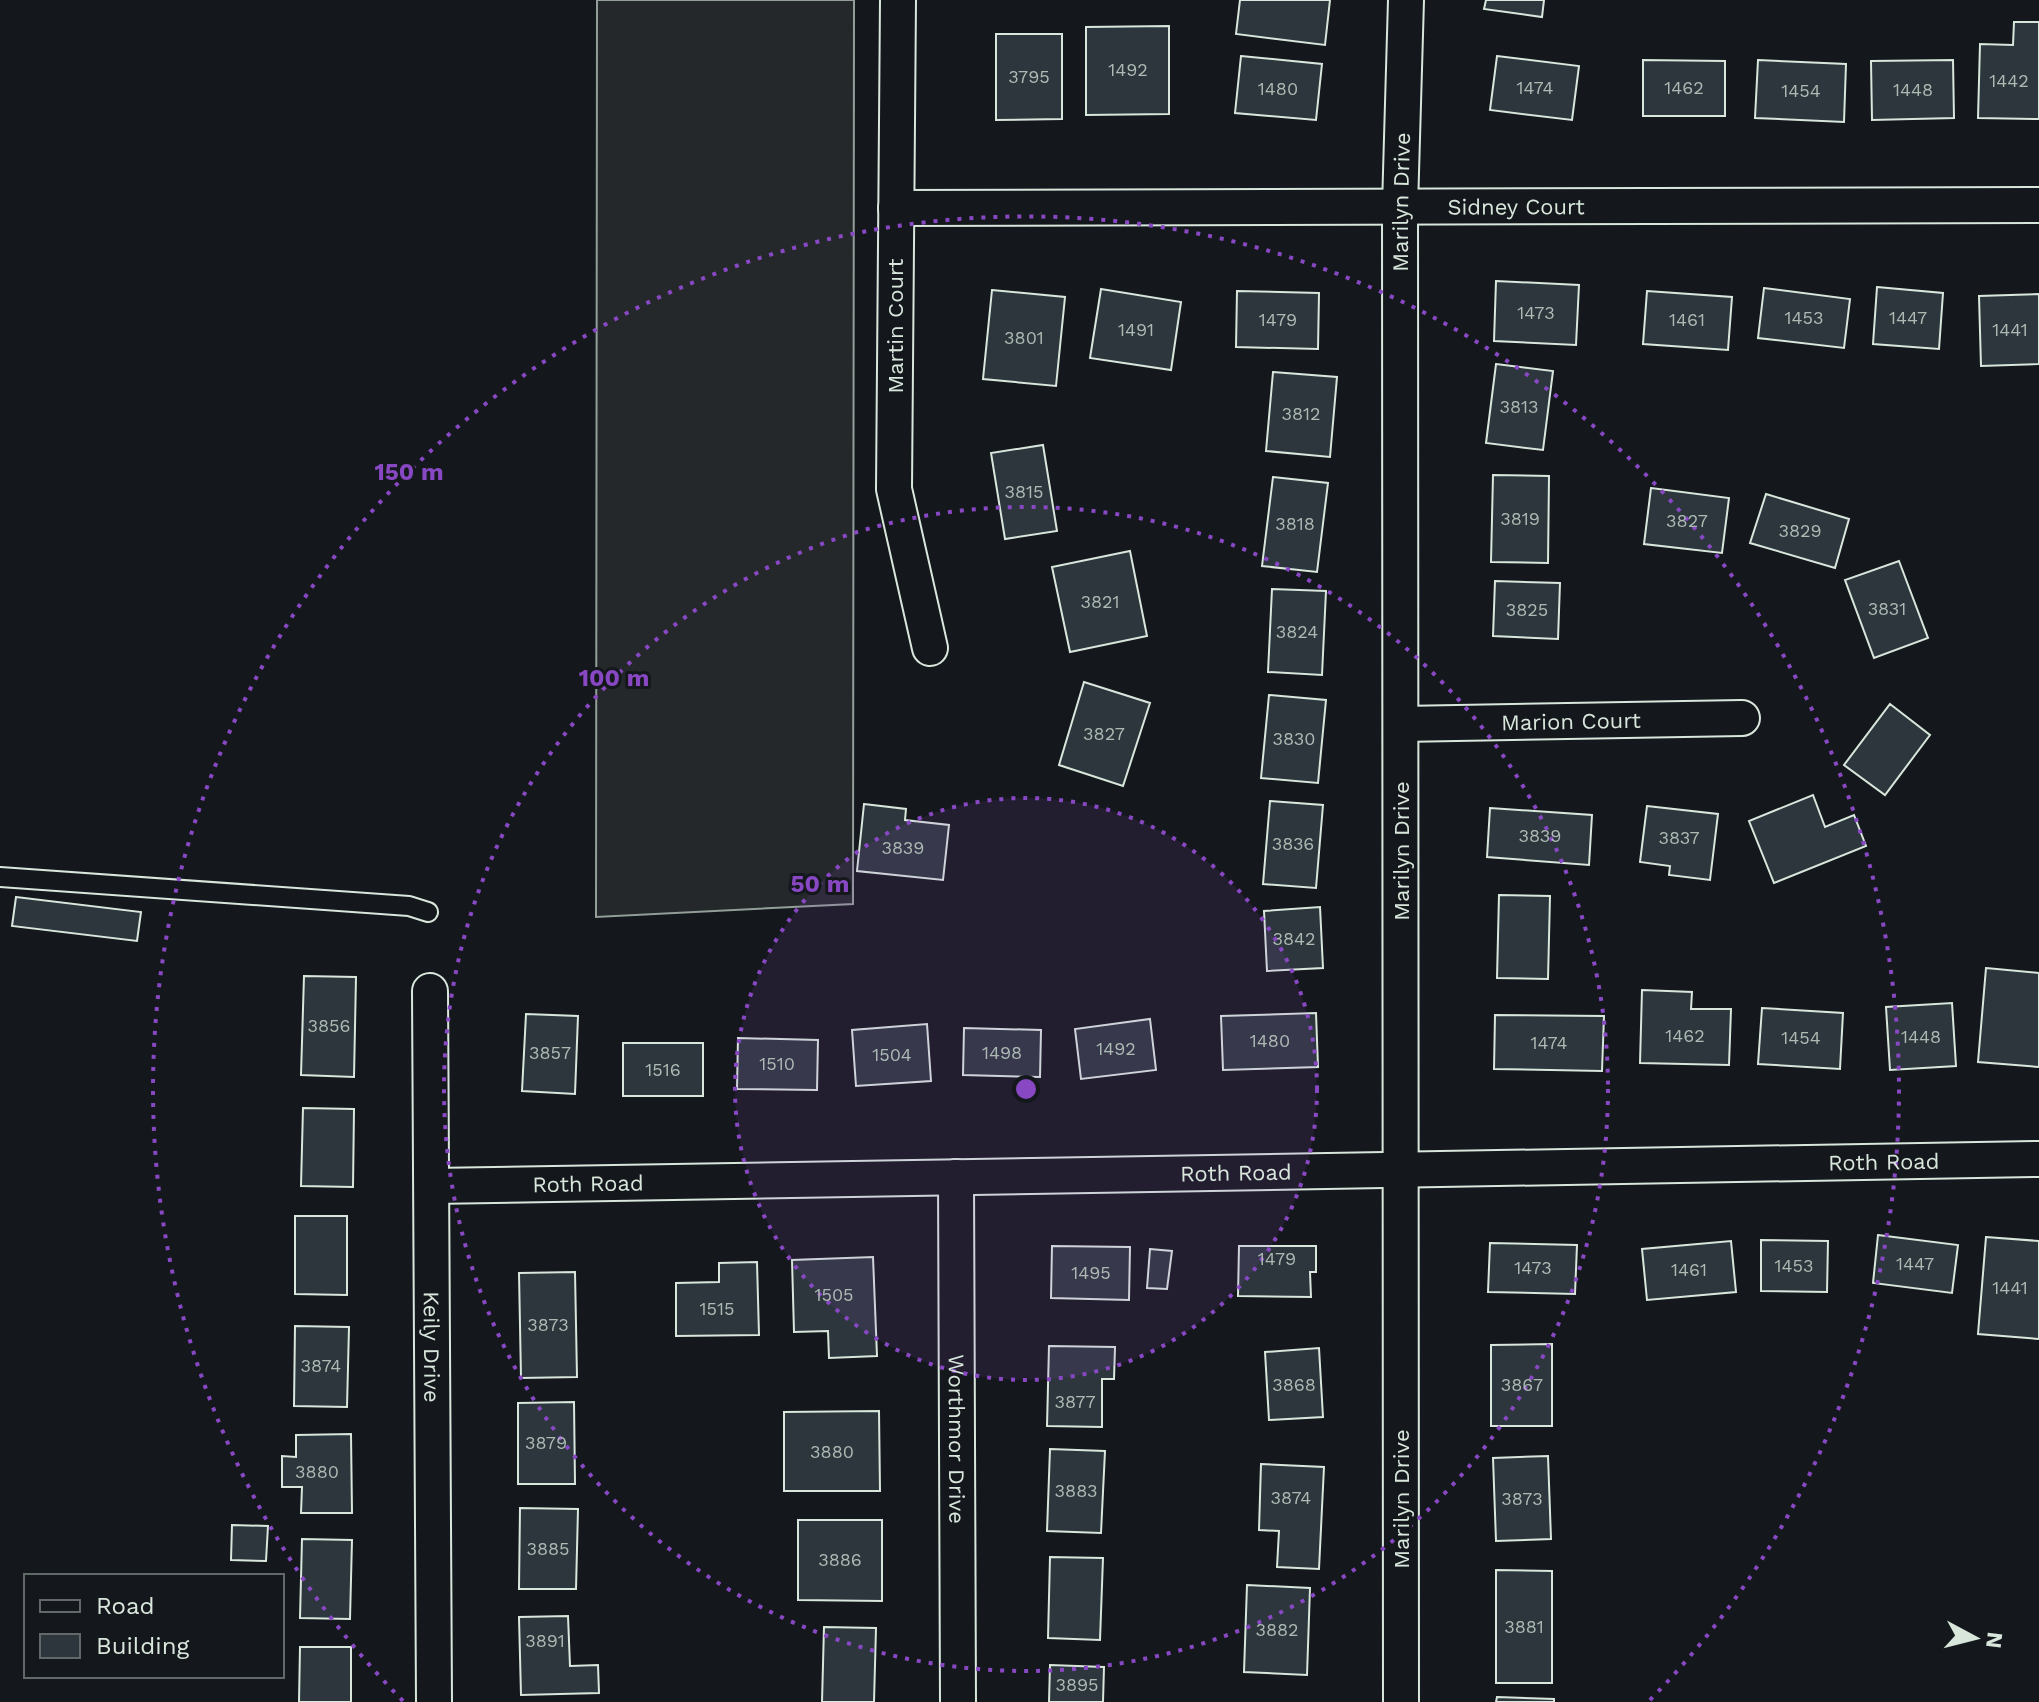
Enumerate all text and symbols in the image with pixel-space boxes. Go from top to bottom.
house number: 1492 [1108,59,1148,80]
house number: 3795 [1008,66,1050,87]
house number: 1442 [1989,70,2029,91]
house number: 1474 [1516,77,1554,98]
house number: 1462 [1664,77,1704,98]
house number: 1480 [1258,78,1298,99]
house number: 1448 [1893,79,1933,100]
house number: 1454 [1781,80,1821,101]
street label: Marilyn Drive [1388,132,1415,272]
street label: Sidney Court [1447,194,1585,220]
street label: Martin Court [883,258,908,394]
house number: 1473 [1517,302,1555,323]
house number: 1453 [1785,307,1824,328]
house number: 1447 [1889,307,1927,328]
house number: 1479 [1259,309,1297,330]
house number: 1461 [1669,309,1705,330]
house number: 1491 [1118,319,1154,340]
house number: 1441 [1992,319,2028,340]
house number: 3801 [1004,327,1044,348]
house number: 3813 [1499,396,1539,417]
house number: 3812 [1281,403,1321,424]
text: 150 m [374,458,444,486]
house number: 3815 [1004,481,1044,502]
house number: 3819 [1500,508,1540,529]
house number: 3827 [1666,510,1708,531]
house number: 3818 [1275,513,1315,534]
house number: 3829 [1778,520,1822,541]
house number: 3821 [1080,591,1120,612]
house number: 3831 [1868,598,1906,619]
house number: 3825 [1506,599,1548,620]
house number: 3824 [1276,621,1318,642]
text: 100 m [579,664,649,692]
street label: Marion Court [1501,708,1641,735]
house number: 3827 [1083,723,1125,744]
house number: 3830 [1273,728,1315,749]
street label: Marilyn Drive [1389,781,1414,921]
house number: 3839 [1519,825,1561,846]
house number: 3837 [1658,827,1700,848]
house number: 3836 [1272,833,1314,854]
house number: 3839 [882,837,924,858]
text: 50 m [791,870,849,898]
house number: 3842 [1272,928,1316,949]
house number: 3856 [307,1015,351,1036]
house number: 1462 [1665,1025,1705,1046]
house number: 1448 [1901,1026,1941,1047]
house number: 1454 [1781,1027,1821,1048]
house number: 1480 [1250,1030,1290,1051]
house number: 1474 [1530,1032,1568,1053]
house number: 1492 [1096,1038,1136,1059]
house number: 3857 [529,1042,571,1063]
house number: 1498 [982,1042,1022,1063]
house number: 1504 [872,1044,912,1065]
house number: 1510 [759,1053,795,1074]
house number: 1516 [645,1059,681,1080]
centre of rings [1012,1075,1040,1103]
street label: Roth Road [1828,1149,1940,1176]
street label: Roth Road [1180,1160,1292,1186]
street label: Roth Road [532,1170,644,1197]
house number: 1479 [1258,1248,1296,1269]
house number: 1447 [1896,1253,1934,1274]
house number: 1453 [1775,1255,1814,1276]
house number: 1473 [1514,1257,1552,1278]
house number: 1461 [1671,1259,1707,1280]
house number: 1495 [1071,1262,1111,1283]
house number: 1441 [1992,1277,2028,1298]
house number: 1505 [814,1284,854,1305]
street label: Keily Drive [419,1291,444,1403]
house number: 1515 [700,1298,735,1319]
house number: 3873 [527,1314,569,1335]
street label: Worthmor Drive [944,1354,969,1524]
house number: 3874 [301,1355,341,1376]
house number: 3868 [1272,1374,1316,1395]
house number: 3867 [1501,1374,1543,1395]
house number: 3877 [1054,1391,1096,1412]
street label: Marilyn Drive [1389,1429,1414,1569]
house number: 3879 [525,1432,567,1453]
house number: 3880 [810,1441,854,1462]
house number: 3880 [295,1461,339,1482]
house number: 3883 [1055,1480,1097,1501]
house number: 3874 [1271,1487,1311,1508]
house number: 3873 [1501,1488,1543,1509]
house number: 3885 [526,1538,570,1559]
house number: 3886 [818,1549,862,1570]
legend [24,1574,284,1678]
text: Road [96,1592,155,1620]
north arrow [1935,1598,2015,1678]
house number: 3881 [1504,1616,1544,1637]
house number: 3882 [1255,1619,1299,1640]
house number: 3891 [525,1630,565,1651]
text: N [1981,1631,2008,1650]
text: Building [96,1632,189,1660]
house number: 3895 [1055,1674,1099,1695]

